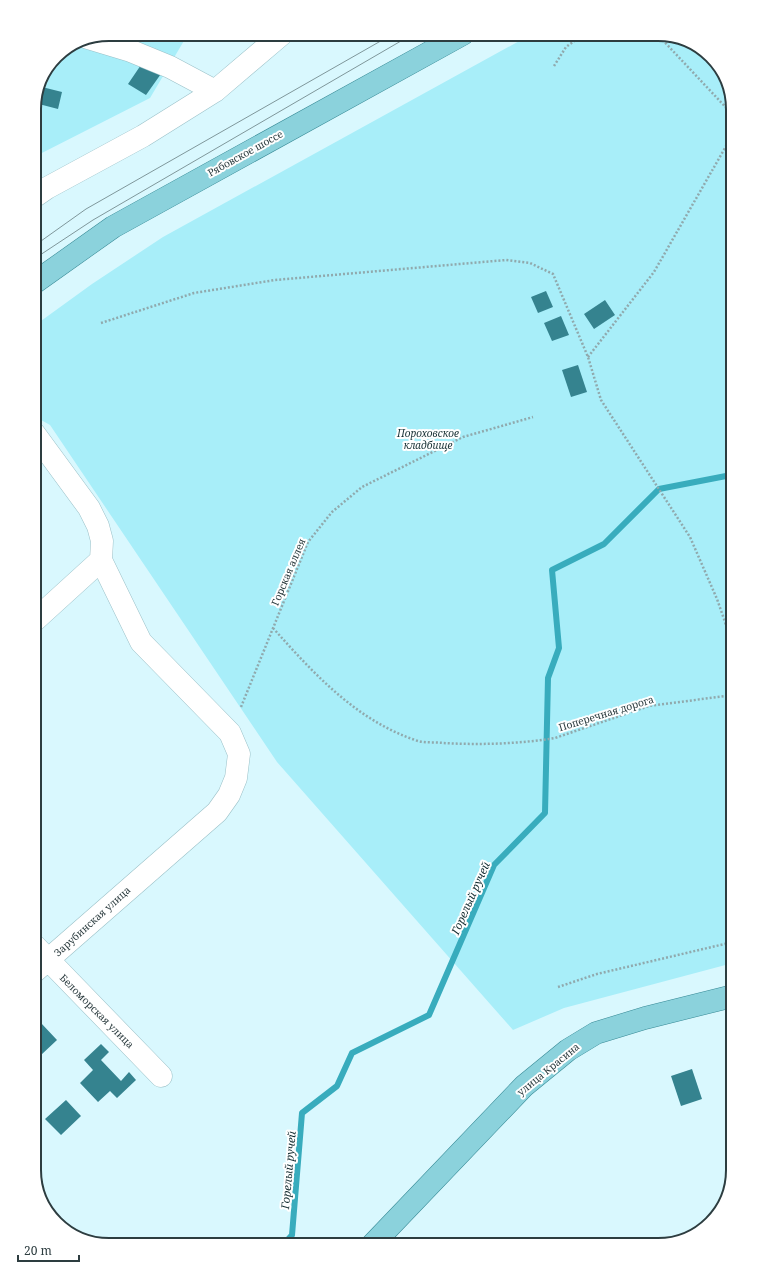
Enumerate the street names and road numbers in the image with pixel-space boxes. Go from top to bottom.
street label: Рябовское шоссе [205,127,285,179]
street label: Горская аллея [268,536,309,608]
street label: Поперечная дорога [557,692,656,734]
street label: Зарубинская улица [51,883,134,959]
street label: Беломорская улица [57,971,137,1051]
street label: улица Красина [514,1039,582,1099]

